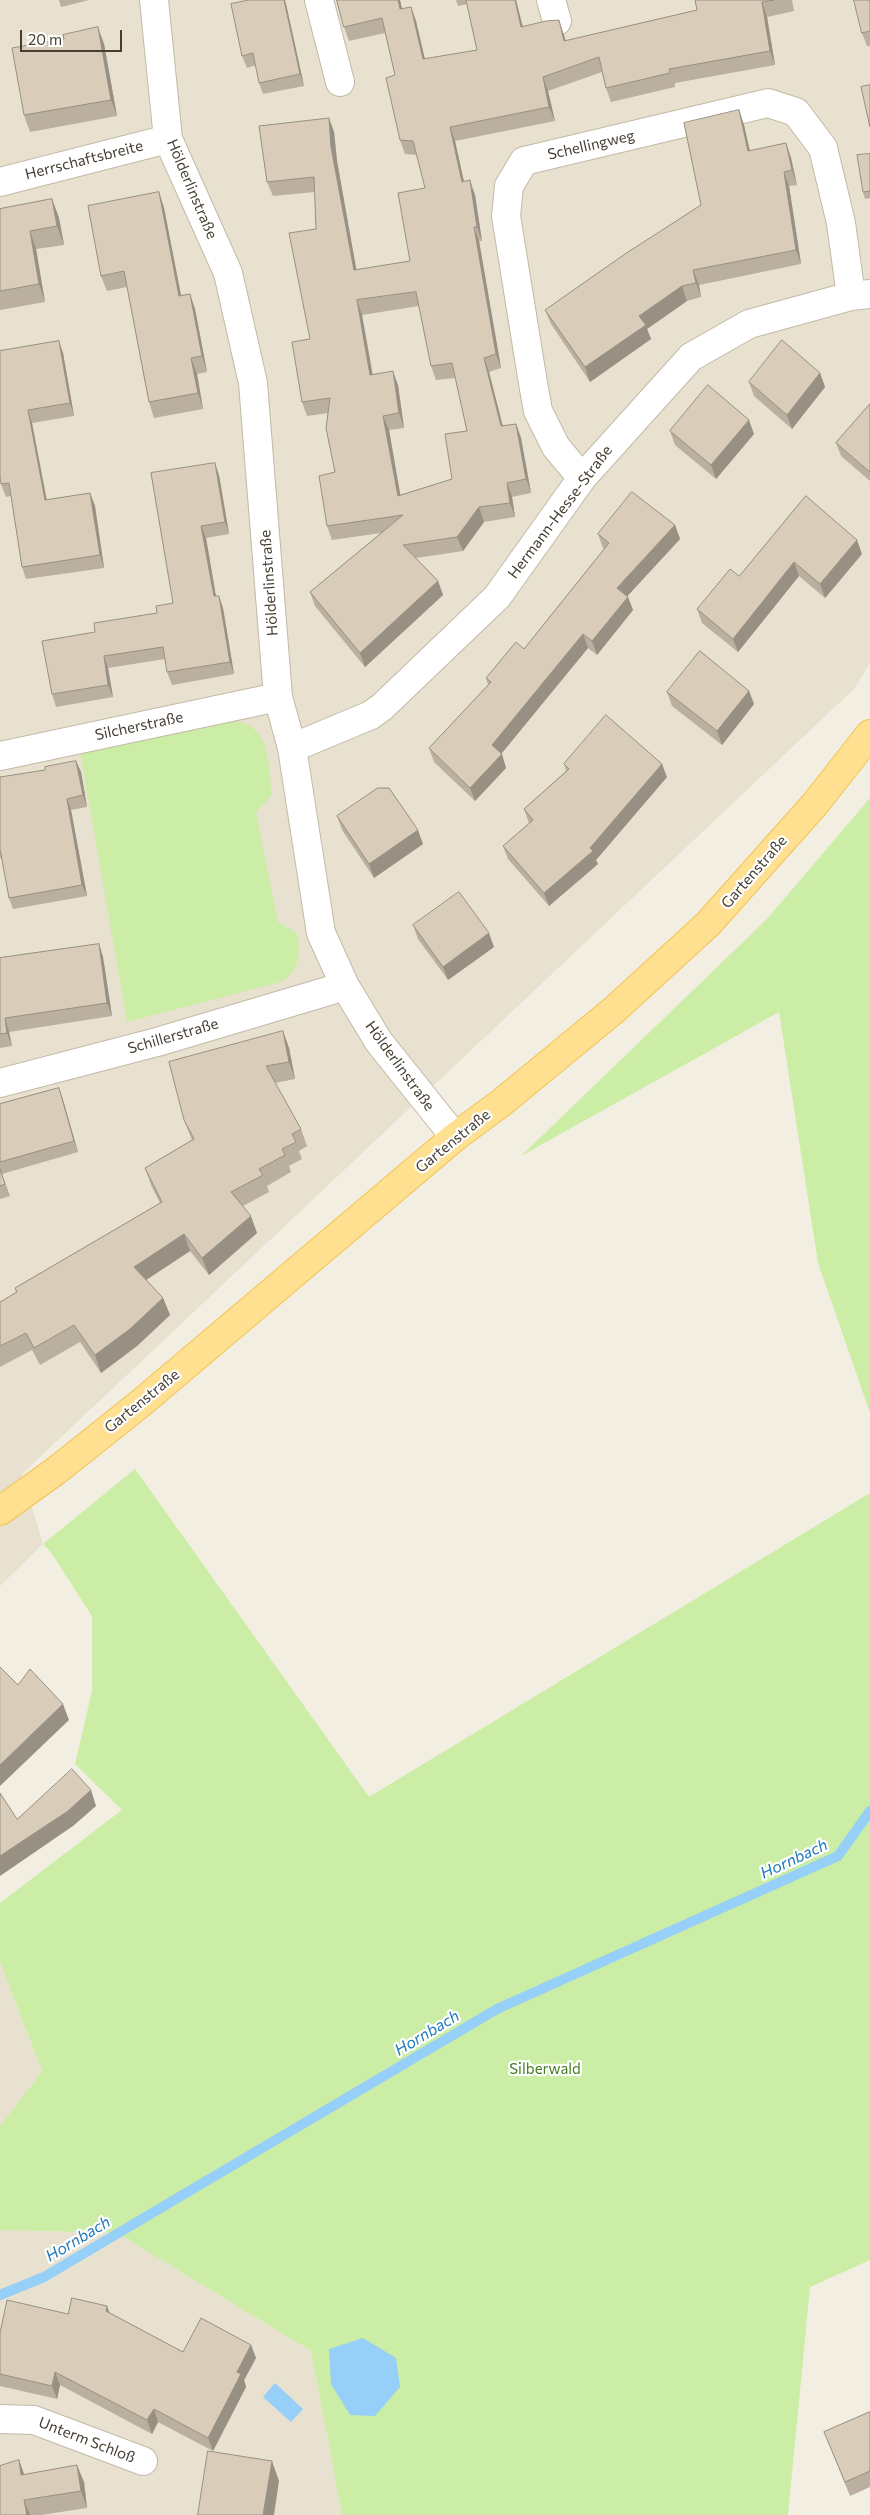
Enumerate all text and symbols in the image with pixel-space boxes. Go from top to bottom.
scale bar [22,20,125,52]
text: 20 m [28,30,62,48]
street label: Schellingweg [546,126,636,164]
street label: Hölderlinstraße [163,136,221,242]
street label: Herrschaftsbreite [23,137,145,183]
street label: Hermann-Hesse-Straße [504,442,616,582]
street label: Hölderlinstraße [256,529,282,637]
street label: Silcherstraße [93,708,185,744]
street label: Gartenstraße [717,832,791,912]
street label: Schillerstraße [126,1014,220,1058]
street label: Hölderlinstraße [361,1018,439,1114]
street label: Gartenstraße [412,1105,494,1177]
street label: Gartenstraße [101,1365,183,1437]
water label: Hornbach [757,1835,831,1883]
water label: Hornbach [391,2006,463,2060]
park label: Silberwald [509,2060,581,2078]
water label: Hornbach [42,2212,114,2266]
street label: Unterm Schloß [36,2413,138,2467]

